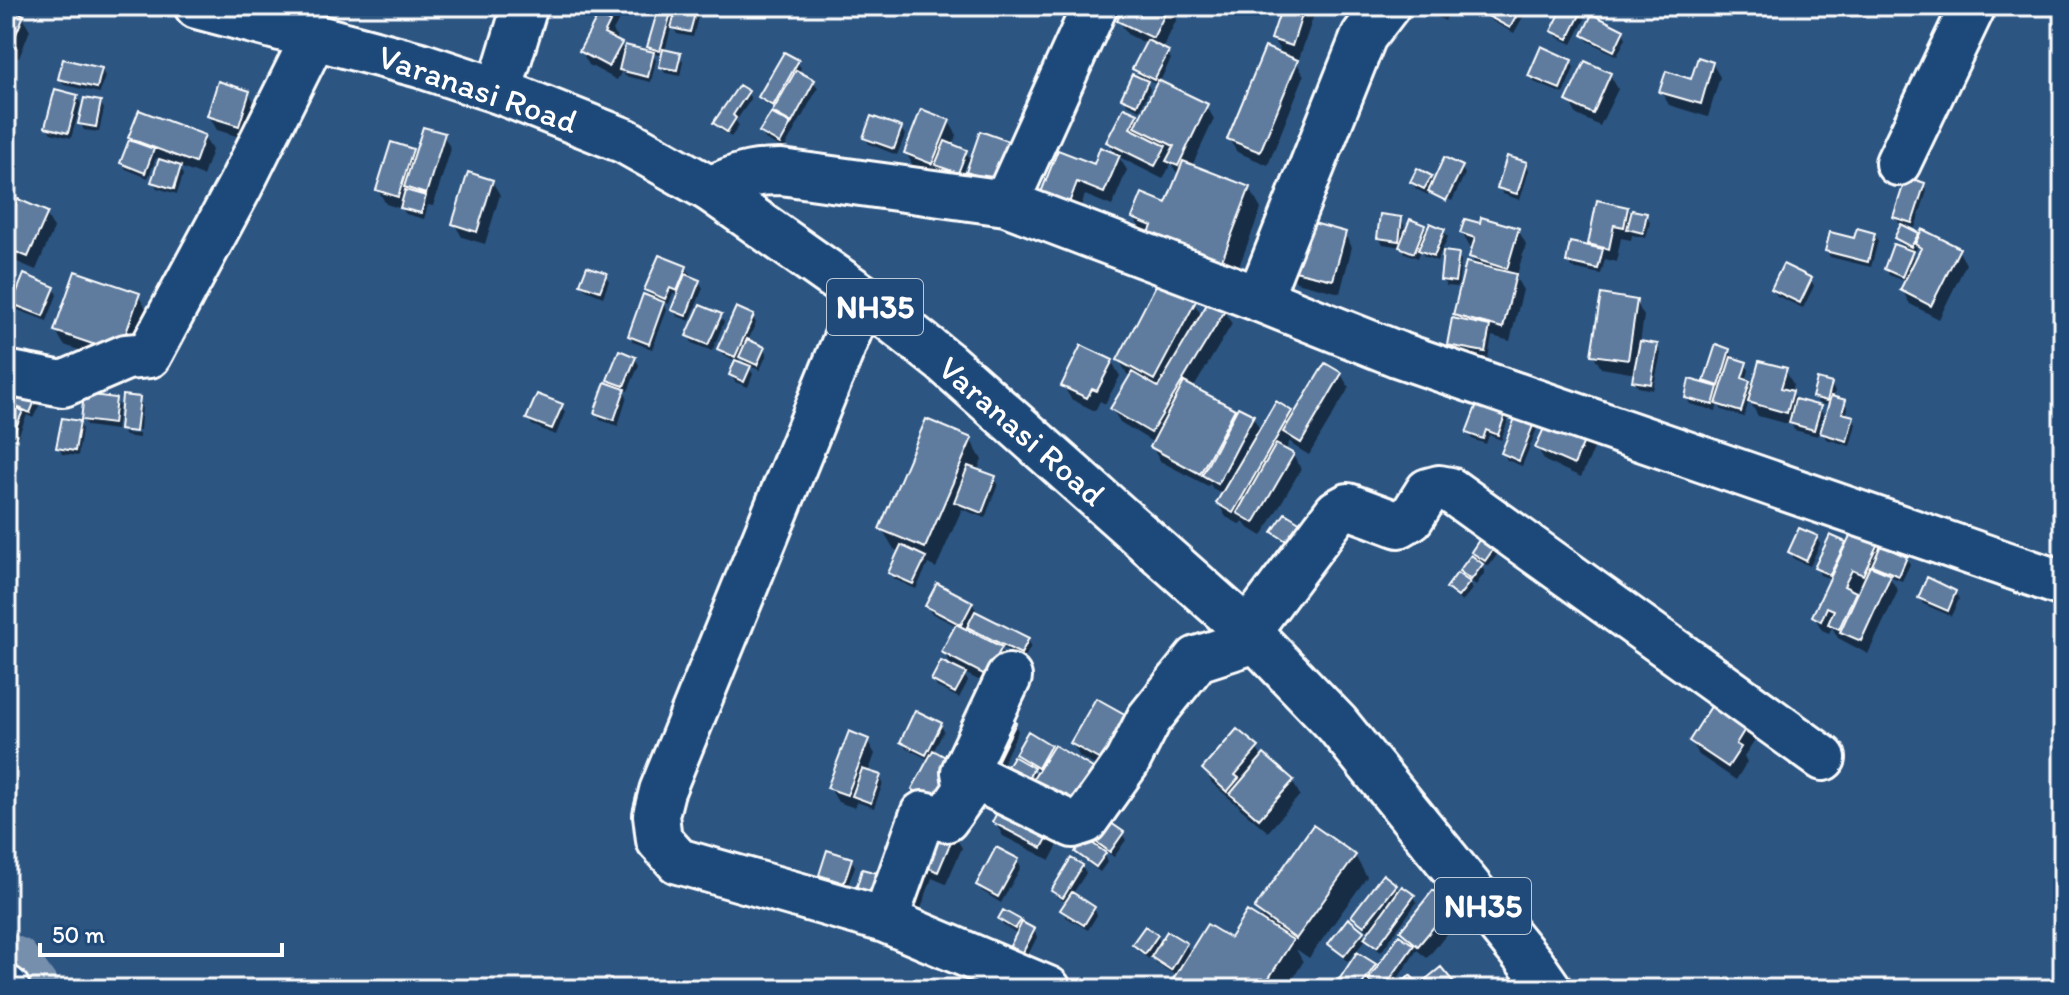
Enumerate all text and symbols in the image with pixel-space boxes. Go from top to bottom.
street label: Varanasi Road [373,36,583,142]
road number: NH35 [827,279,923,335]
street label: Varanasi Road [930,347,1114,515]
road number: NH35 [1435,878,1531,934]
scale bar [40,907,282,957]
text: 50 m [52,920,105,949]

